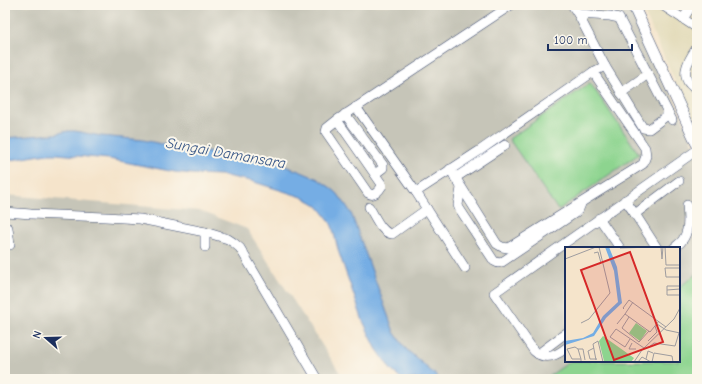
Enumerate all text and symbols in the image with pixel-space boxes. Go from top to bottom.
scale bar [548,26,632,52]
text: 100 m [554,33,587,47]
water label: Sungai Damansara [165,134,287,172]
inset map [565,247,680,362]
north arrow [26,318,66,358]
text: N [30,329,44,340]

